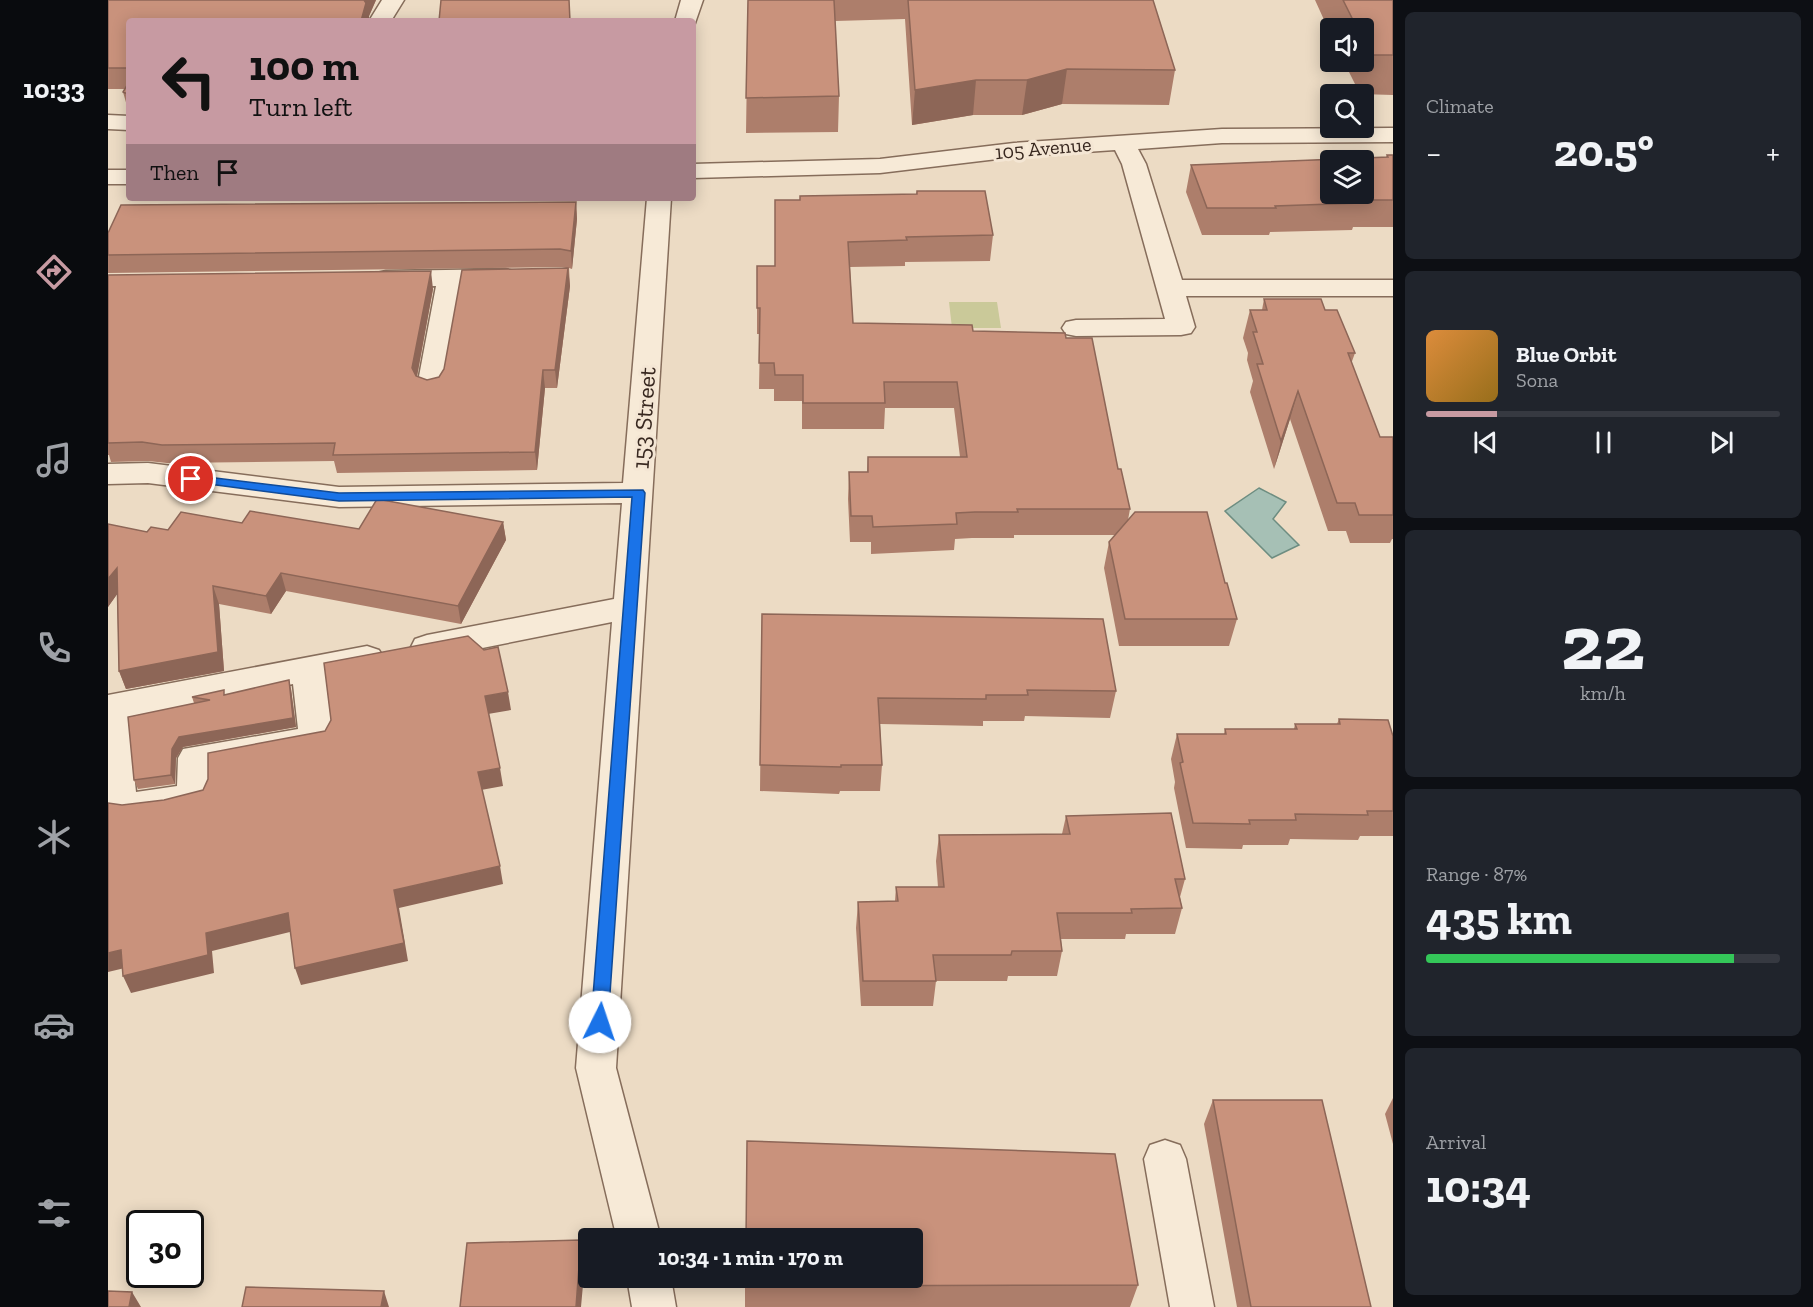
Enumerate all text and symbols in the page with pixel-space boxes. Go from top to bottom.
map controls [1320,18,1374,204]
button: sound [1320,18,1374,72]
text: 100 m [249,40,359,91]
icon: left [150,42,228,120]
text: 10:33 [23,73,85,105]
button: search [1320,84,1374,138]
text: Turn left [249,91,352,123]
text: Climate [1426,94,1494,118]
text: 20.5° [1554,124,1654,178]
street label: 105 Avenue [994,132,1092,164]
text: − [1426,133,1441,172]
text: + [1766,133,1780,172]
button: layers [1320,150,1374,204]
icon: arrive [211,156,244,189]
text: Then [150,159,199,186]
icon: directions [33,251,75,293]
text: Blue Orbit [1516,341,1616,368]
street label: 153 Street [625,366,662,470]
text: Sona [1516,368,1558,392]
icon: previous [1469,426,1502,459]
icon: pause [1587,426,1620,459]
icon: next [1705,426,1738,459]
icon: music [33,439,75,481]
pin [165,453,216,504]
icon: arrive [174,462,207,495]
text: 22 [1561,595,1645,689]
icon: phone [33,627,75,669]
text: km/h [1580,681,1626,705]
icon: climate [33,816,75,858]
text: Range · 87% [1426,862,1527,886]
text: 435 km [1426,892,1572,946]
position arrow [568,990,632,1054]
icon: car [33,1004,75,1046]
text: Arrival [1426,1130,1486,1154]
text: 10:34 [1426,1160,1531,1214]
icon: filters [33,1192,75,1234]
speed limit sign: 30 [126,1210,204,1288]
text: 10:34 · 1 min · 170 m [658,1244,843,1271]

